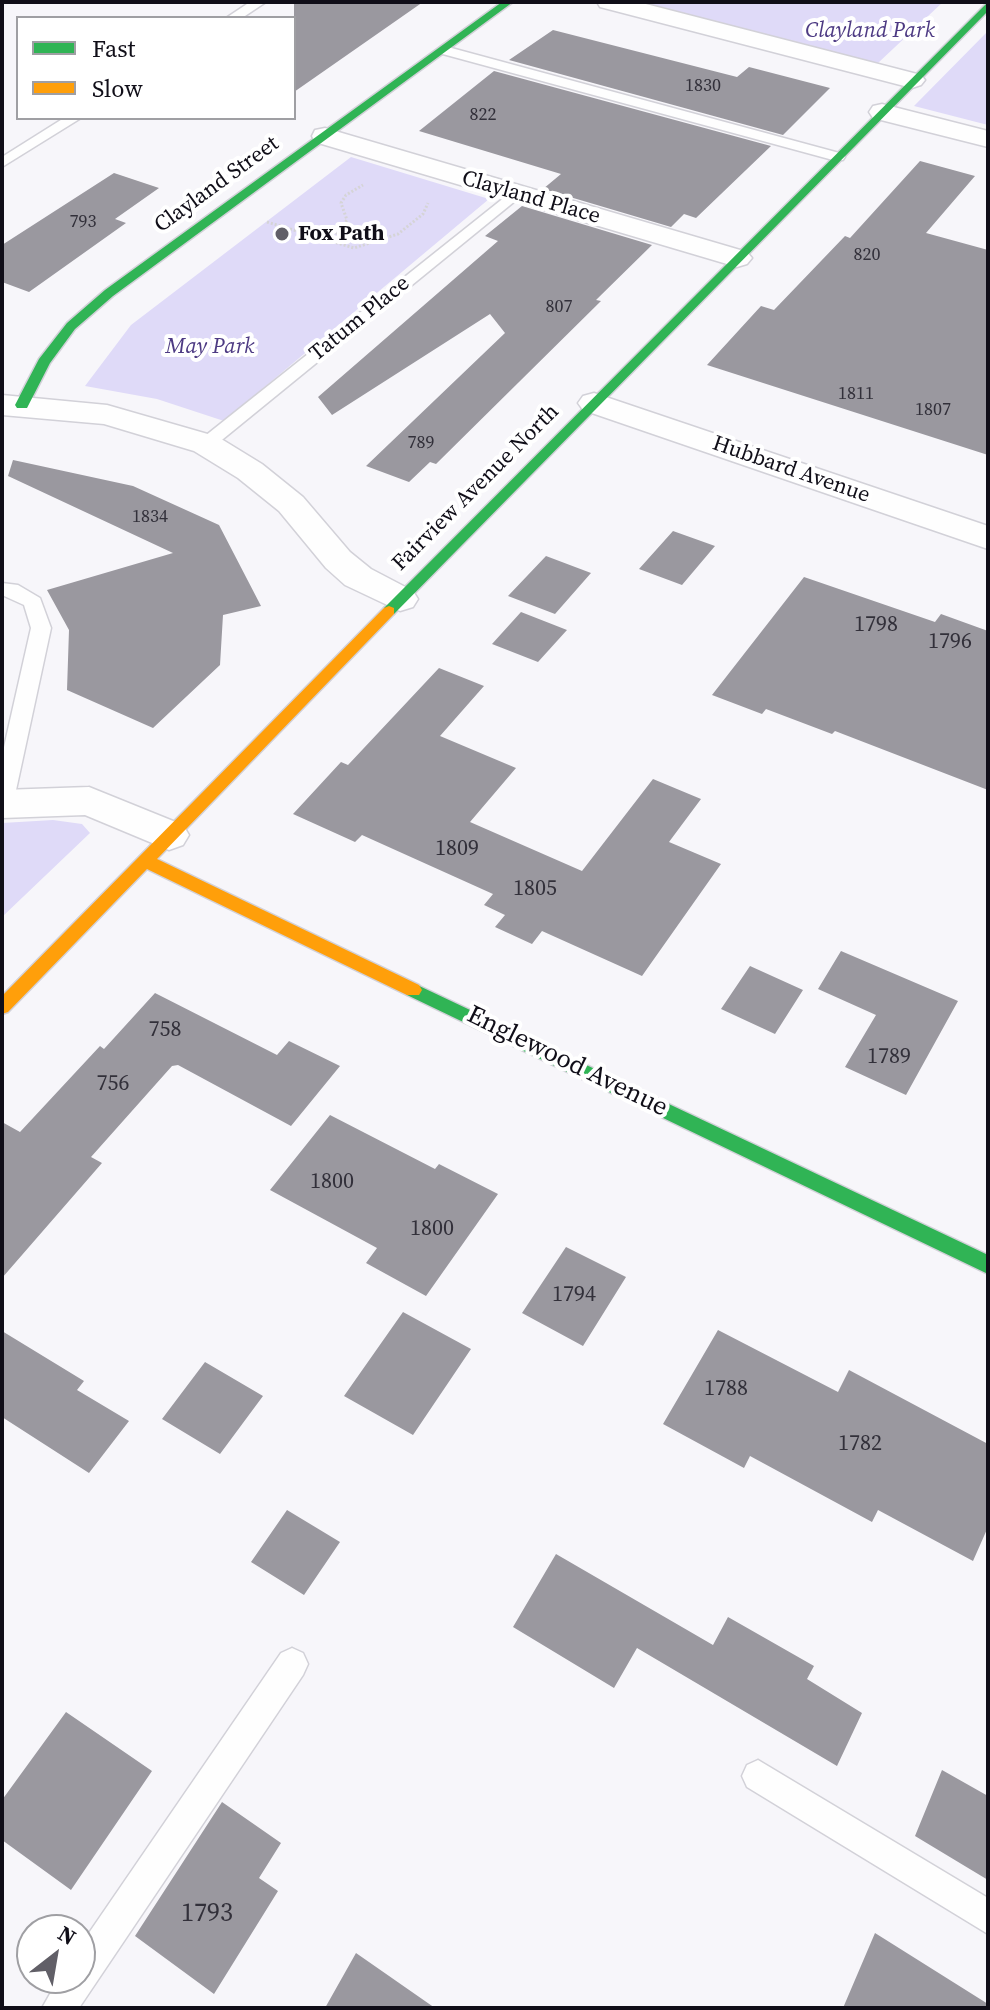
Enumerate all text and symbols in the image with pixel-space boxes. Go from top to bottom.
legend [16,16,296,120]
park label: Clayland Park [805,18,935,44]
text: Fast [92,32,135,65]
text: Slow [92,72,143,105]
house number: 1830 [685,75,721,97]
house number: 822 [470,104,496,126]
street label: Clayland Street [150,131,284,239]
street label: Clayland Place [459,166,603,230]
house number: 793 [70,211,96,233]
place label: Fox Path [298,221,385,247]
marker: Fox Path [273,225,291,243]
house number: 820 [854,244,880,266]
street label: Tatum Place [305,271,415,367]
house number: 807 [546,296,572,318]
park label: May Park [166,334,254,360]
house number: 1811 [838,383,874,405]
street label: Fairview Avenue North [387,399,565,577]
house number: 1807 [915,399,951,421]
street label: Hubbard Avenue [709,431,873,509]
house number: 789 [408,432,434,454]
house number: 1834 [132,506,168,528]
house number: 1798 [854,612,898,638]
house number: 1796 [928,629,972,655]
house number: 1809 [435,836,479,862]
house number: 1805 [513,876,557,902]
street label: Englewood Avenue [462,1000,672,1124]
house number: 758 [149,1017,181,1043]
house number: 1789 [867,1044,911,1070]
house number: 756 [97,1071,129,1097]
house number: 1800 [310,1169,354,1195]
house number: 1800 [410,1216,454,1242]
house number: 1794 [552,1282,596,1308]
house number: 1788 [704,1376,748,1402]
house number: 1782 [838,1431,882,1457]
house number: 1793 [181,1898,233,1930]
north arrow [16,1914,96,1994]
text: N [53,1918,82,1952]

